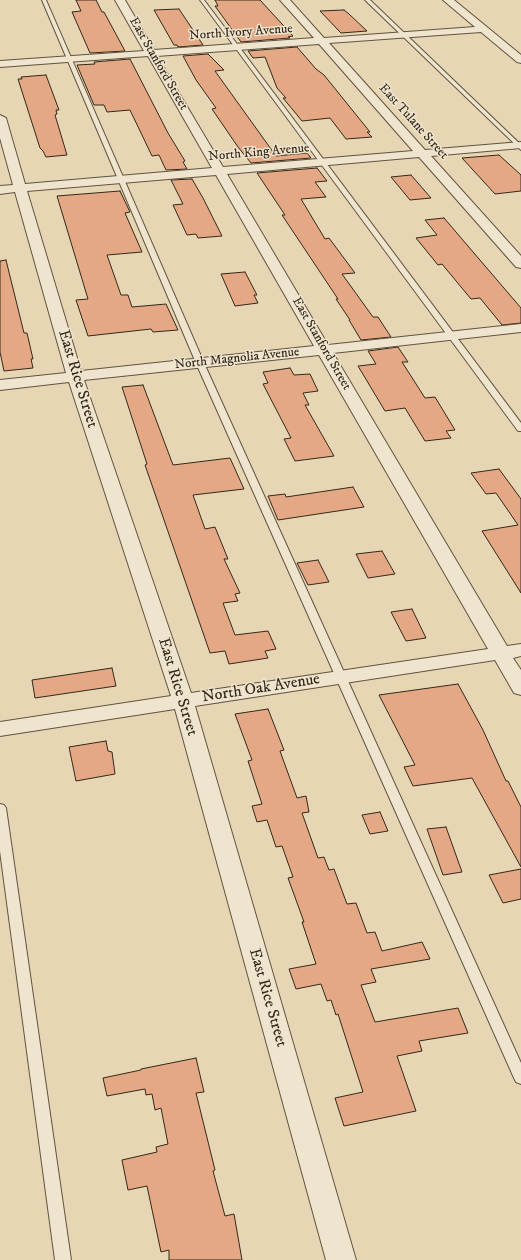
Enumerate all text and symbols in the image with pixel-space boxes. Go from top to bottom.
street label: East Stanford Street [125,15,191,113]
street label: North Ivory Avenue [189,22,293,44]
street label: East Tulane Street [375,81,451,163]
street label: North King Avenue [208,141,310,165]
street label: East Stanford Street [288,295,354,393]
street label: East Rice Street [53,328,101,430]
street label: North Magnolia Avenue [174,345,300,373]
street label: East Rice Street [153,636,201,738]
street label: North Oak Avenue [201,670,321,708]
street label: East Rice Street [244,947,290,1049]

